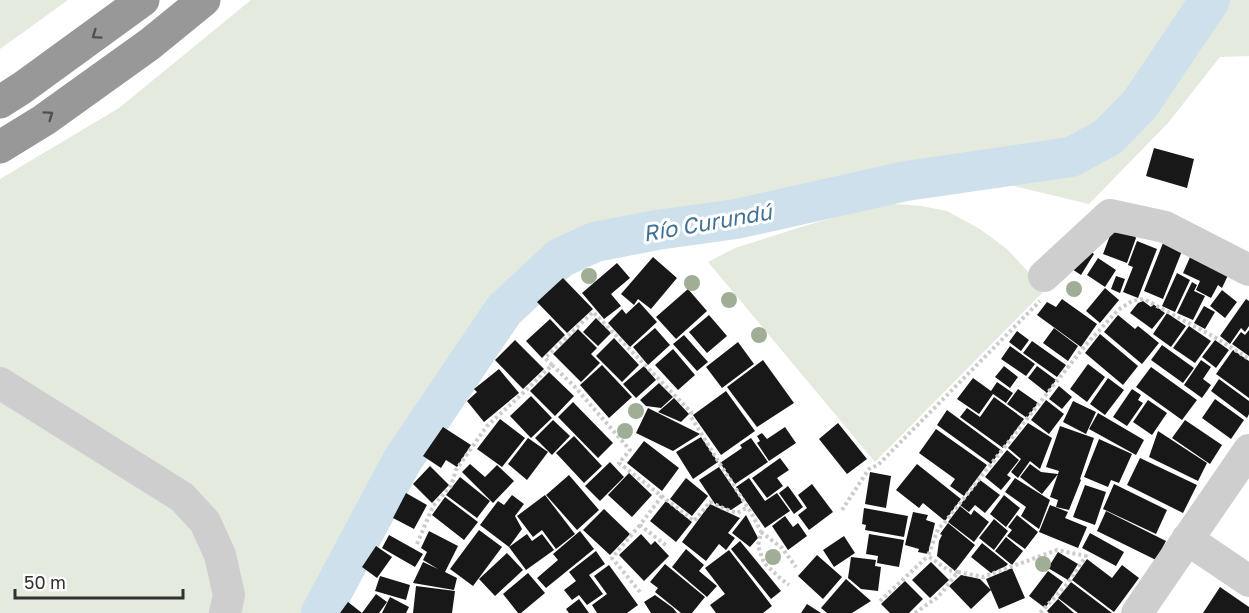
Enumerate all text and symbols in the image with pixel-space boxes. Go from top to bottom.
one-way arrow [92,28,103,39]
one-way arrow [43,111,54,122]
water label: Río Curundú [641,197,775,247]
scale bar [15,562,183,600]
text: 50 m [24,571,66,593]

